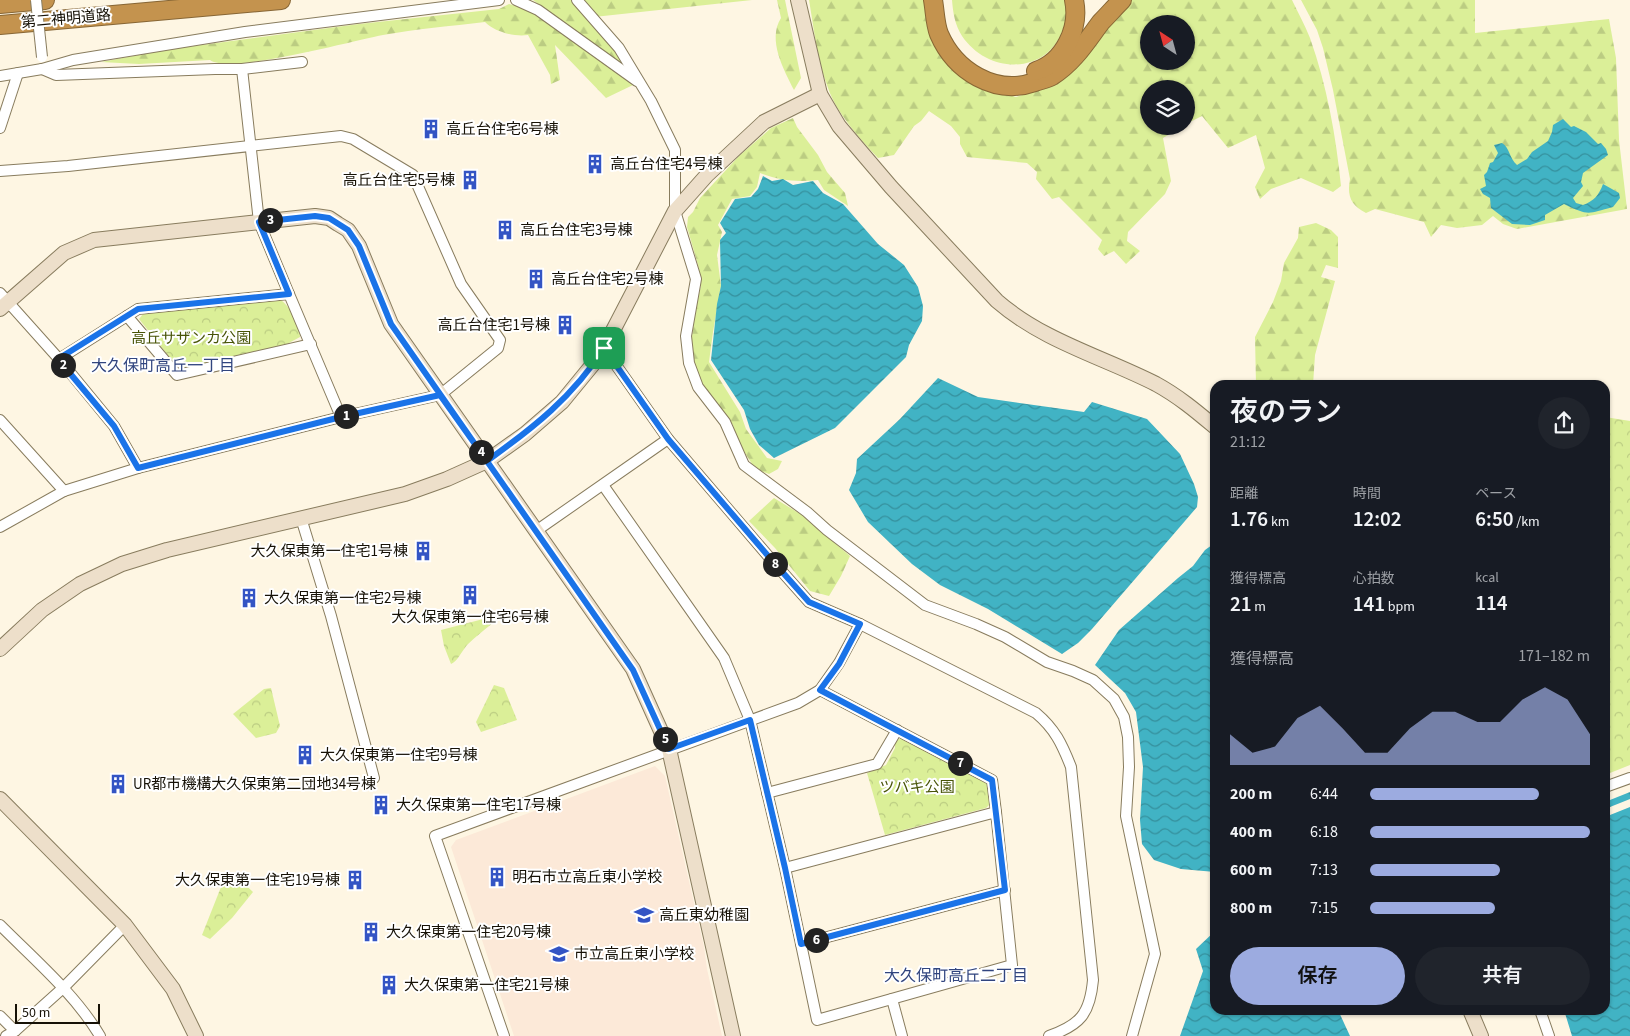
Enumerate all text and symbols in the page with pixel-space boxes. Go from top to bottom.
street label: 第二神明道路 [20,5,112,33]
north arrow [1140,15,1195,70]
map controls [1140,15,1195,135]
button: layers [1140,80,1195,135]
building icon: 高丘台住宅6号棟 [420,118,442,140]
place label: 高丘台住宅6号棟 [446,119,558,140]
building icon: 高丘台住宅4号棟 [584,153,606,175]
place label: 高丘台住宅4号棟 [610,154,722,175]
building icon: 高丘台住宅5号棟 [459,169,481,191]
place label: 高丘台住宅5号棟 [343,170,455,191]
pin: 3 [258,208,282,232]
text: 3 [267,210,274,230]
building icon: 高丘台住宅3号棟 [494,219,516,241]
place label: 高丘台住宅3号棟 [520,220,632,241]
building icon: 高丘台住宅2号棟 [525,268,547,290]
place label: 高丘台住宅2号棟 [551,269,663,290]
building icon: 高丘台住宅1号棟 [554,314,576,336]
place label: 高丘台住宅1号棟 [438,315,550,336]
pin [583,327,625,369]
park label: 高丘サザンカ公園 [131,328,251,349]
icon: arrive [590,334,618,362]
pin: 2 [50,352,76,378]
text: 2 [60,355,67,375]
district label: 大久保町高丘一丁目 [91,355,235,377]
text: 夜のラン [1230,392,1342,432]
button: share [1538,397,1590,449]
pin: 1 [334,404,358,428]
text: 1 [343,406,350,426]
text: 21:12 [1230,431,1266,453]
pin: 4 [468,440,494,464]
text: 4 [478,442,485,462]
text: 距離 [1230,484,1258,504]
text: 時間 [1353,484,1381,504]
text: ペース [1475,484,1517,504]
text: 1.76 [1230,504,1268,534]
text: 12:02 [1353,504,1402,534]
text: 6:50 [1475,504,1513,534]
text: km [1268,512,1289,532]
text: /km [1513,512,1540,532]
building icon: 大久保東第一住宅1号棟 [412,540,434,562]
place label: 大久保東第一住宅1号棟 [251,541,408,562]
pin: 8 [762,552,788,576]
text: 8 [772,554,779,574]
text: kcal [1475,568,1499,588]
text: 獲得標高 [1230,569,1286,589]
text: 心拍数 [1353,569,1395,589]
building icon: 大久保東第一住宅6号棟 [459,584,481,606]
building icon: 大久保東第一住宅2号棟 [238,587,260,609]
place label: 大久保東第一住宅2号棟 [264,588,421,609]
text: 114 [1475,588,1508,618]
text: 21 [1230,589,1252,619]
text: 141 [1353,589,1385,619]
text: m [1252,597,1266,617]
text: bpm [1385,597,1415,617]
place label: 大久保東第一住宅6号棟 [391,607,549,628]
text: 171–182 m [1518,645,1590,667]
text: 獲得標高 [1230,648,1294,670]
pin: 5 [652,726,678,752]
text: 5 [662,729,669,749]
building icon: 大久保東第一住宅9号棟 [294,744,316,766]
place label: 大久保東第一住宅9号棟 [320,745,477,766]
pin: 7 [948,750,972,776]
text: 7 [957,753,964,773]
building icon: UR都市機構大久保東第二団地34号棟 [107,773,129,795]
place label: UR都市機構大久保東第二団地34号棟 [133,774,376,795]
park label: ツバキ公園 [879,777,955,798]
text: 200 m [1230,783,1272,805]
text: 6:44 [1310,783,1338,805]
building icon: 大久保東第一住宅17号棟 [370,794,392,816]
place label: 大久保東第一住宅17号棟 [396,795,561,816]
text: 400 m [1230,821,1272,843]
text: 6:18 [1310,821,1338,843]
text: 600 m [1230,859,1272,881]
text: 7:13 [1310,859,1338,881]
building icon: 明石市立高丘東小学校 [486,866,508,888]
place label: 明石市立高丘東小学校 [512,867,662,888]
building icon: 大久保東第一住宅19号棟 [344,869,366,891]
place label: 大久保東第一住宅19号棟 [175,870,340,891]
text: 800 m [1230,897,1272,919]
text: 7:15 [1310,897,1338,919]
school or university icon: 高丘東幼稚園 [633,904,655,926]
place label: 高丘東幼稚園 [659,905,749,926]
building icon: 大久保東第一住宅20号棟 [360,921,382,943]
place label: 大久保東第一住宅20号棟 [386,922,551,943]
pin: 6 [804,928,828,952]
text: 6 [813,930,820,950]
school or university icon: 市立高丘東小学校 [548,943,570,965]
place label: 市立高丘東小学校 [574,944,694,965]
button: 保存 [1230,947,1405,1005]
button: 共有 [1415,947,1590,1005]
district label: 大久保町高丘二丁目 [884,965,1028,987]
building icon: 大久保東第一住宅21号棟 [378,974,400,996]
place label: 大久保東第一住宅21号棟 [404,975,569,996]
scale bar [15,1001,100,1024]
text: 50 m [22,1003,50,1023]

